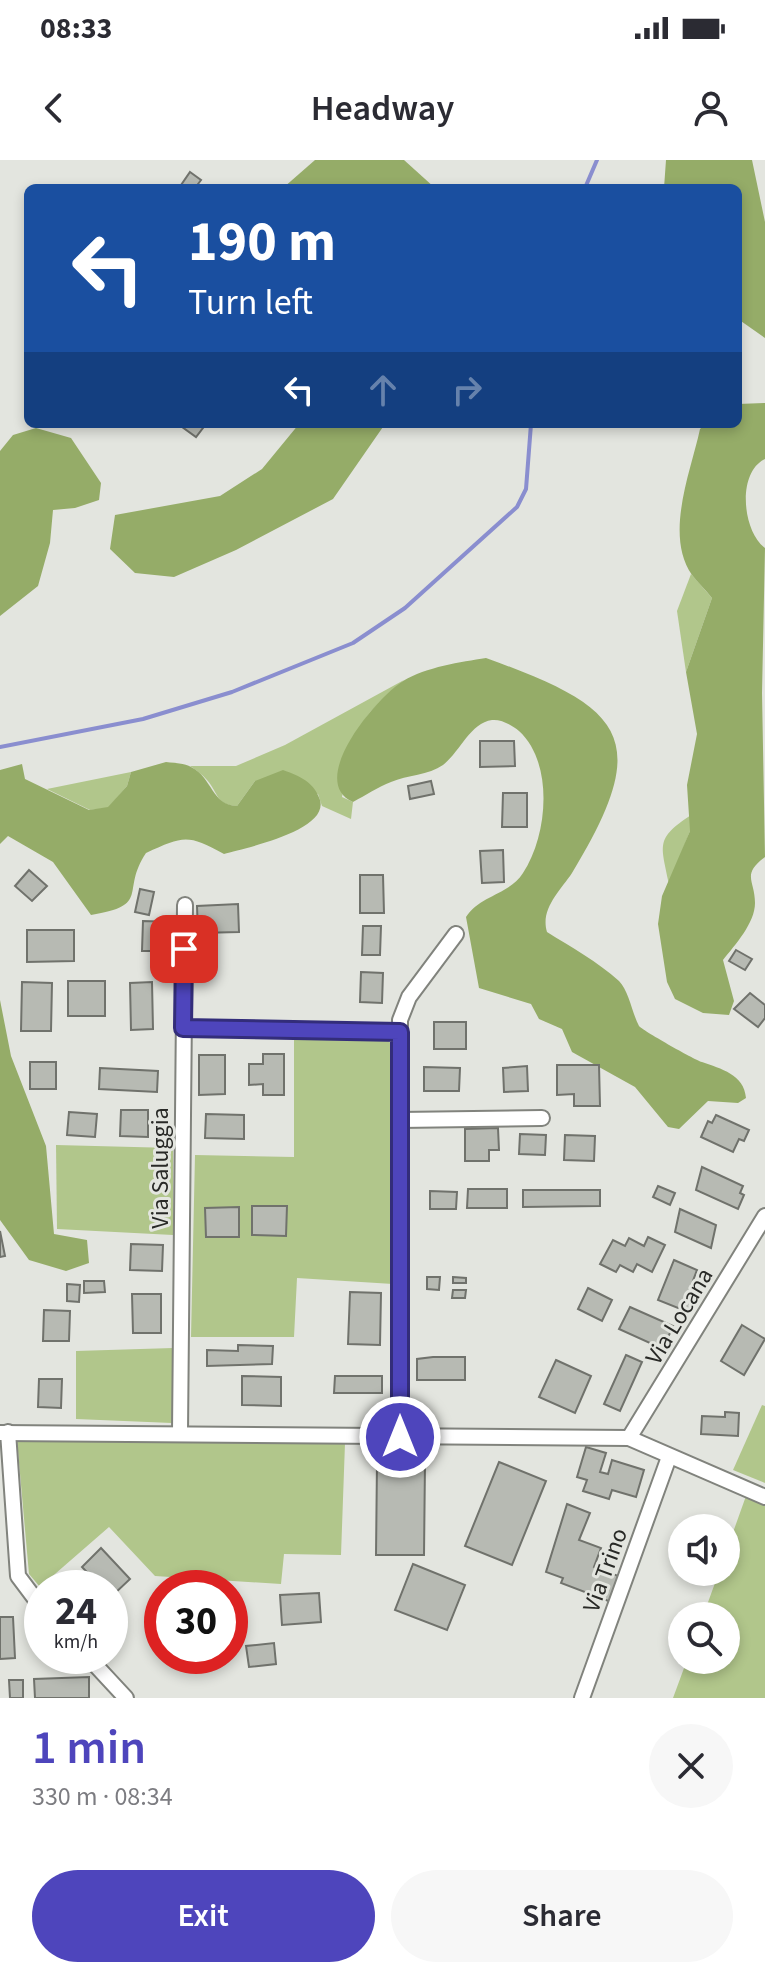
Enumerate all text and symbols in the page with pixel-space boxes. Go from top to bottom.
text: 08:33 [40,7,112,50]
text: Headway [311,83,454,134]
icon: back [32,86,76,130]
icon: person [689,86,733,130]
text: 190 m [188,203,336,282]
icon: left [56,216,160,320]
text: Turn left [188,277,313,328]
icon: left [277,368,321,412]
icon: ahead [361,368,405,412]
icon: right [445,368,489,412]
pin [150,915,218,983]
icon: arrive [162,927,206,971]
street label: Via Saluggia [143,1107,178,1229]
street label: Via Locana [637,1261,722,1371]
position arrow [358,1395,442,1479]
map controls [668,1514,740,1674]
button: sound [668,1514,740,1586]
street label: Via Trino [574,1523,637,1617]
speed limit sign: 30 [144,1570,248,1674]
text: 24 [55,1583,97,1640]
button: search [668,1602,740,1674]
text: km/h [54,1628,98,1656]
text: 1 min [32,1714,146,1782]
button: close [649,1724,733,1808]
text: 330 m · 08:34 [32,1778,173,1815]
button: Exit [32,1870,375,1962]
button: Share [391,1870,733,1962]

